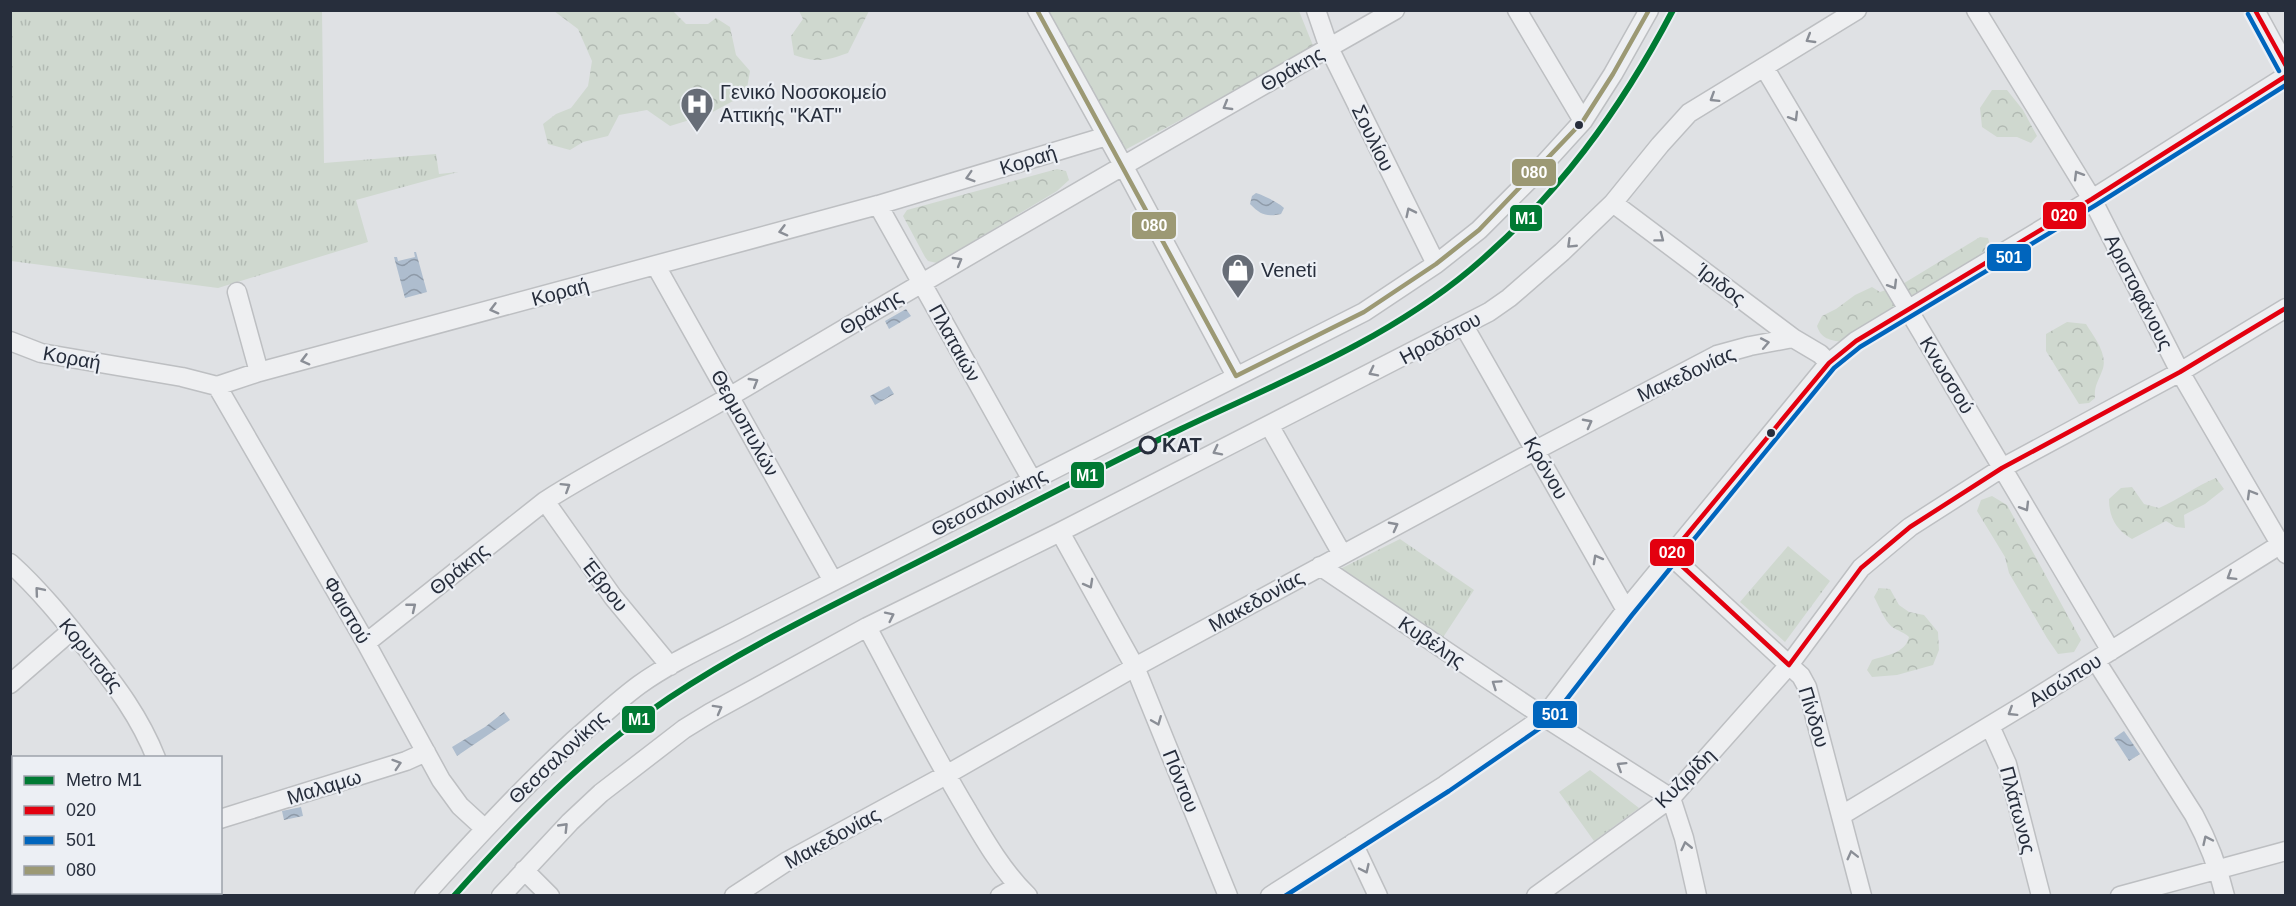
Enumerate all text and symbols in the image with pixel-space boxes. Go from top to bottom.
one-way arrow [1806,31,1816,43]
street label: Θράκης [1257,42,1328,96]
place label: Γενικό Νοσοκομείο Αττικής "ΚΑΤ" [720,81,887,126]
hospital icon: Γενικό Νοσοκομείο Αττικής "ΚΑΤ" [679,86,715,133]
one-way arrow [1710,90,1720,102]
one-way arrow [1223,99,1233,110]
street label: Σουλίου [1348,101,1398,175]
one-way arrow [1787,111,1798,121]
unlabelled marker [1573,119,1585,131]
street label: Κοραή [997,141,1059,179]
line badge: 080 [1511,158,1557,187]
text: 080 [1521,164,1547,181]
one-way arrow [966,170,976,182]
one-way arrow [2074,171,2085,181]
line badge: 020 [2042,201,2087,230]
line badge: Μ1 [1509,204,1543,232]
text: 020 [2051,207,2077,224]
one-way arrow [1406,208,1417,218]
text: Μ1 [1515,210,1537,227]
line badge: 080 [1131,211,1177,240]
text: 080 [1141,217,1167,234]
one-way arrow [778,223,788,236]
one-way arrow [1653,231,1664,242]
street label: Αριστοφάνους [2100,231,2178,354]
one-way arrow [1567,237,1577,248]
line badge: 501 [1986,243,2032,272]
text: 501 [1996,249,2022,266]
shop icon: Veneti [1220,252,1256,299]
one-way arrow [952,257,962,268]
street label: Ίριδος [1691,258,1750,310]
place label: Veneti [1261,259,1317,281]
street label: Κοραή [529,274,591,310]
one-way arrow [1886,279,1898,289]
street label: Θράκης [836,285,907,339]
street label: Πλαταιών [925,301,985,385]
one-way arrow [489,302,499,315]
street label: Ηροδότου [1396,307,1484,369]
street label: Κνωσσού [1916,333,1978,417]
one-way arrow [1759,337,1769,350]
street label: Κοραή [41,342,103,374]
street label: Μακεδονίας [1634,342,1739,406]
one-way arrow [300,353,311,365]
one-way arrow [1369,365,1379,376]
street label: Θερμοπυλών [707,366,783,480]
one-way arrow [748,377,758,389]
one-way arrow [1581,419,1592,430]
unlabelled marker [1765,427,1777,439]
street label: Κρόνου [1519,433,1573,503]
place label: KAT [1162,434,1202,456]
marker: KAT [1139,436,1157,454]
one-way arrow [1213,444,1223,455]
line badge: Μ1 [1070,461,1105,489]
street label: Θεσσαλονίκης [928,463,1051,541]
text: Μ1 [1076,467,1098,484]
one-way arrow [560,483,570,495]
one-way arrow [2247,490,2258,500]
one-way arrow [2018,501,2030,511]
one-way arrow [1387,522,1398,533]
street label: Θράκης [425,538,493,599]
line badge: 020 [1649,538,1695,567]
text: 020 [1659,544,1685,561]
street label: Έβρου [577,554,632,616]
one-way arrow [1593,555,1604,565]
street label: Μακεδονίας [1205,566,1308,636]
one-way arrow [2227,568,2237,580]
street label: Φαιστού [319,572,375,648]
one-way arrow [1081,577,1093,588]
one-way arrow [35,587,46,598]
one-way arrow [405,603,416,614]
one-way arrow [883,612,894,624]
street label: Κυβέλης [1395,612,1470,672]
street label: Κορυτσάς [55,614,127,696]
street label: Αισώπου [2025,649,2105,711]
one-way arrow [1491,681,1502,692]
street label: Πίνδου [1794,684,1834,750]
line badge: 501 [1532,700,1578,729]
street label: Θεσσαλονίκης [504,705,612,808]
line badge: Μ1 [621,705,656,734]
one-way arrow [712,705,723,716]
one-way arrow [2008,705,2018,717]
text: 501 [1542,706,1568,723]
text: Μ1 [628,711,650,728]
one-way arrow [1150,715,1162,726]
street label: Κυζιρίδη [1651,744,1719,812]
street label: Πόντου [1159,747,1203,815]
legend [12,756,222,894]
one-way arrow [391,759,402,771]
one-way arrow [1617,762,1627,774]
street label: Πλάτωνος [1996,764,2040,857]
street label: Μαλαμω [284,765,364,809]
text: Metro Μ1 [66,770,142,790]
text: 020 [66,800,96,820]
street label: Μακεδονίας [781,803,884,873]
one-way arrow [557,824,568,835]
text: 501 [66,830,96,850]
one-way arrow [2202,836,2214,847]
one-way arrow [1680,841,1693,851]
one-way arrow [1846,850,1859,860]
text: 080 [66,860,96,880]
one-way arrow [1358,863,1370,874]

